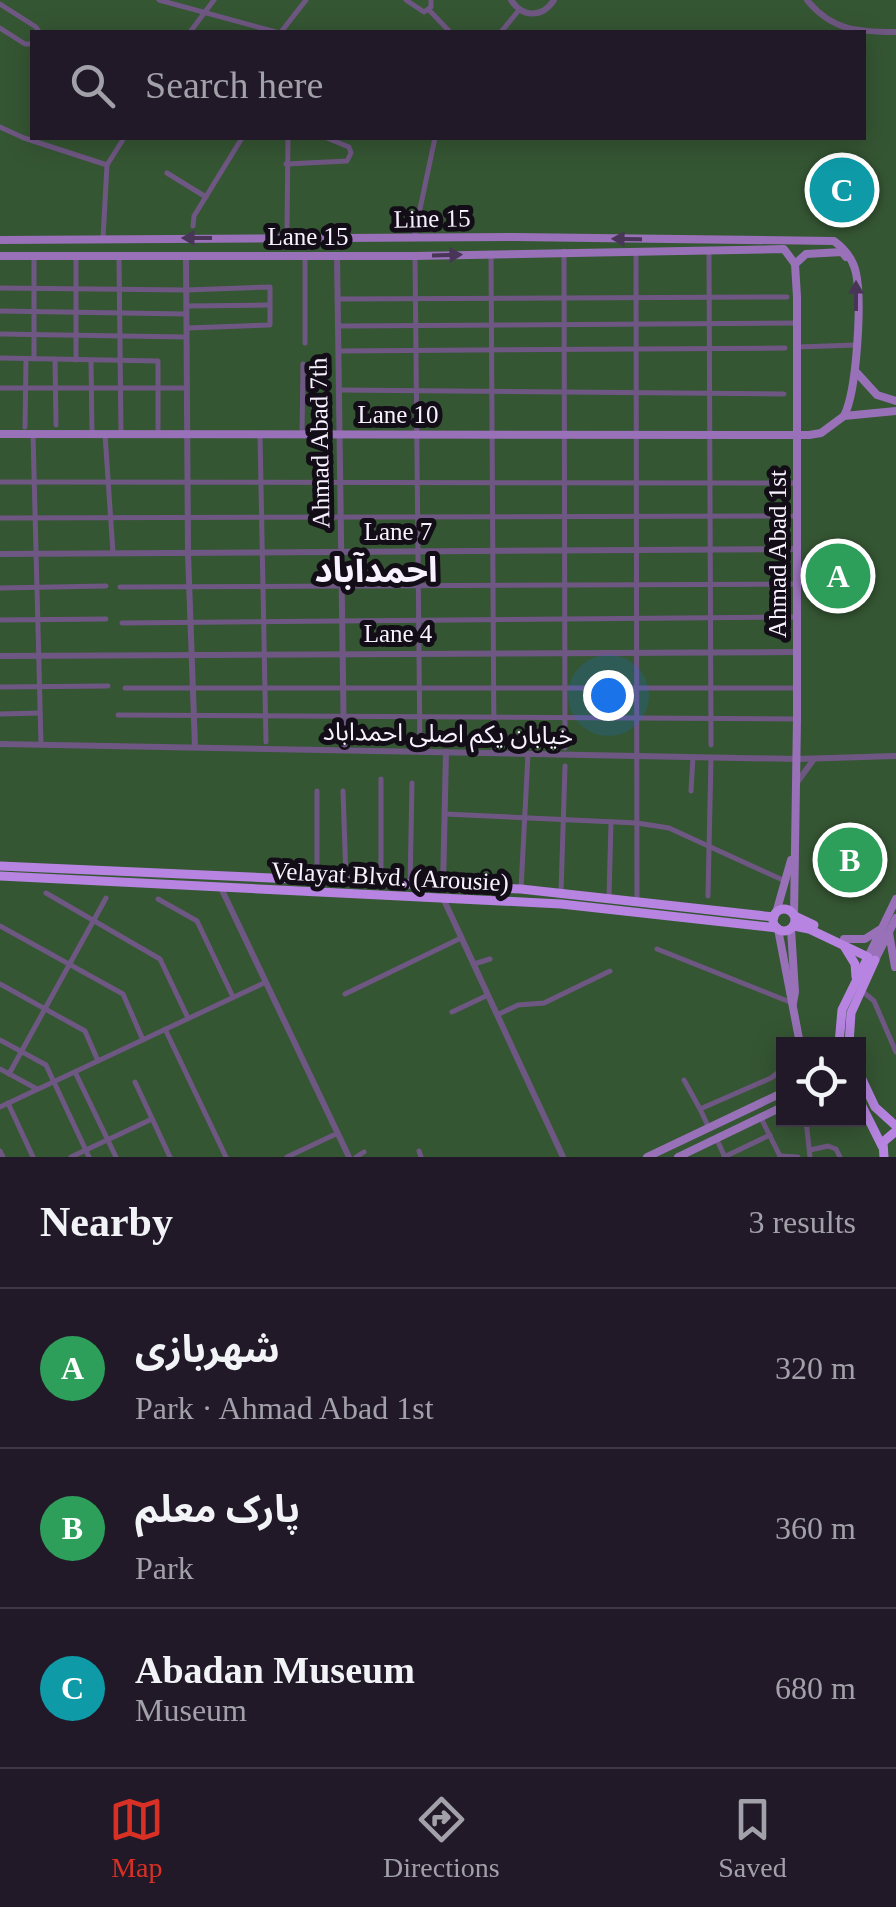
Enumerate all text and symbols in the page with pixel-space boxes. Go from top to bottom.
search box [30,30,866,140]
icon: search [65,58,120,113]
text: Search here [145,64,323,106]
pin: C [810,152,874,228]
street label: Line 15 [393,204,471,233]
street label: Lane 15 [267,223,349,250]
one-way arrow [181,230,213,246]
one-way arrow [611,231,643,247]
one-way arrow [432,246,464,262]
one-way arrow [848,280,864,312]
street label: Ahmad Abad 7th [305,357,334,529]
street label: Lane 10 [357,401,439,428]
street label: Ahmad Abad 1st [764,470,791,638]
street label: Lane 7 [364,518,432,545]
pin: A [806,538,870,614]
district label: احمدآباد [314,551,438,590]
street label: Lane 4 [364,620,433,647]
your location [583,670,634,721]
street label: خیابان یکم اصلی احمداباد [323,718,573,755]
pin: B [818,822,882,898]
street label: Velayat Blvd. (Arousie) [270,857,510,897]
map controls [776,1037,866,1127]
button: locate [776,1037,866,1127]
text: Nearby [40,1199,173,1245]
text: 3 results [748,1204,856,1240]
text: شهربازی [135,1328,280,1370]
text: A [61,1350,84,1386]
text: 320 m [775,1350,856,1386]
text: Park · Ahmad Abad 1st [135,1390,434,1426]
text: پارک معلم [135,1488,300,1530]
text: B [62,1510,83,1546]
text: 360 m [775,1510,856,1546]
text: Park [135,1550,194,1586]
text: Abadan Museum [135,1649,415,1691]
text: C [61,1670,84,1706]
text: 680 m [775,1670,856,1706]
text: Museum [135,1692,247,1728]
tab: Map [109,1792,164,1884]
tab: Directions [383,1792,500,1884]
tab: Saved [718,1792,787,1884]

